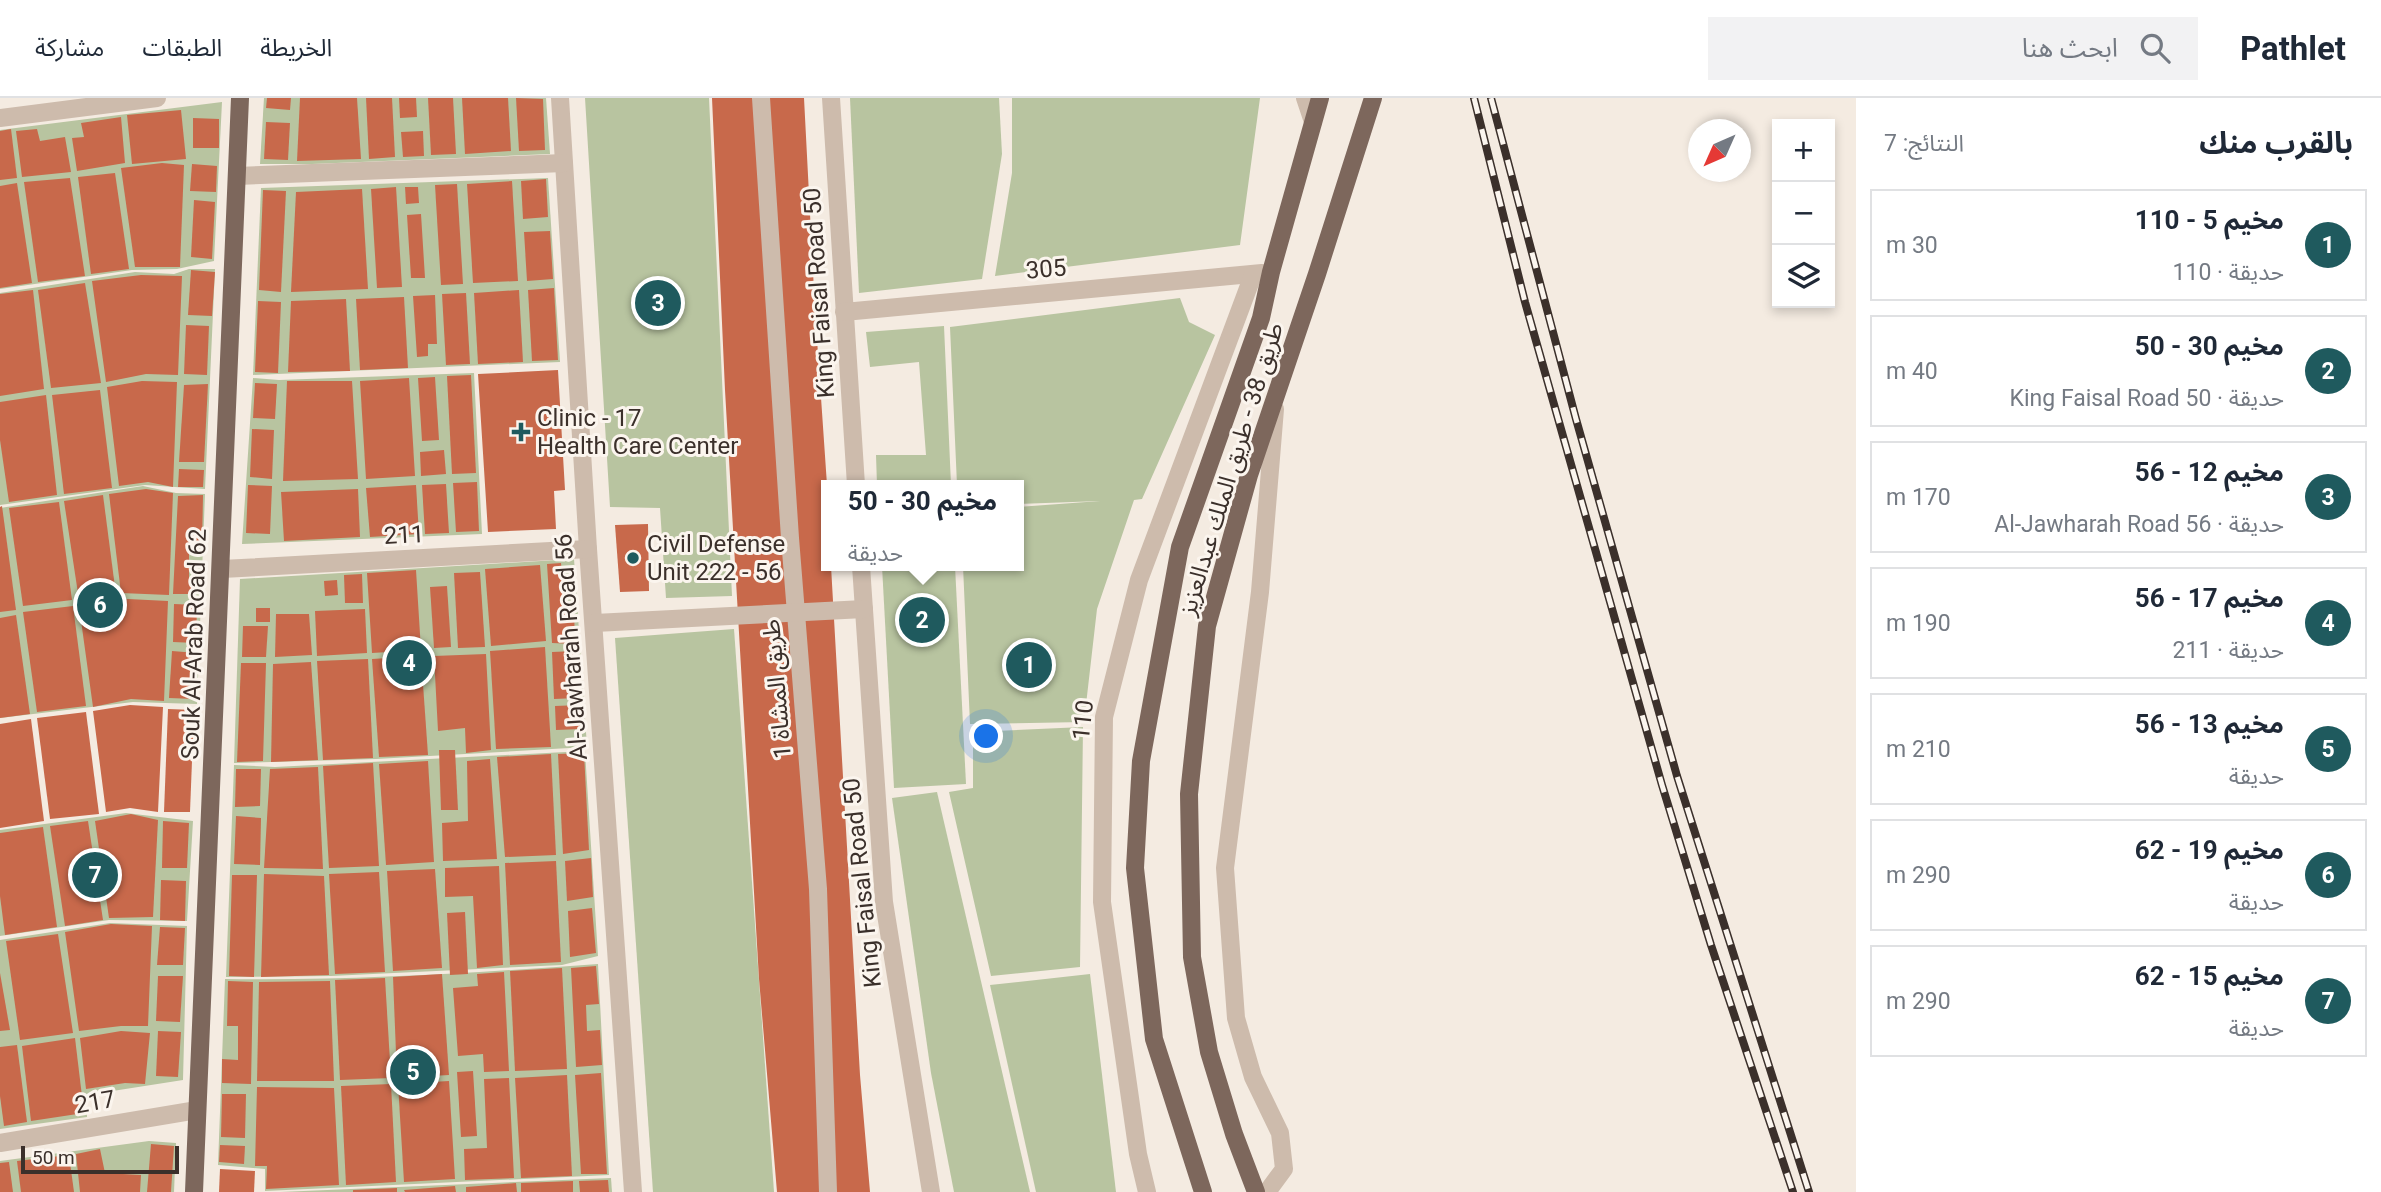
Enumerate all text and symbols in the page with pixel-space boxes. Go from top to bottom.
search box [1708,17,2198,80]
icon: search [2136,29,2174,67]
text: Pathlet [2240,29,2346,68]
text: ابحث هنا [2022,33,2118,63]
text: مشاركة [35,34,104,62]
text: الطبقات [142,34,222,62]
text: الخريطة [260,34,332,62]
north arrow [1688,119,1751,182]
map controls [1772,119,1835,308]
button: + [1772,119,1835,182]
text: بالقرب منك [2199,125,2353,160]
text: النتائج: 7 [1884,130,1964,157]
button: − [1772,182,1835,245]
street label: King Faisal Road 50 [798,187,840,399]
text: مخيم 5 - 110 [2135,205,2284,235]
text: 30 m [1886,232,1938,259]
text: 1 [2321,232,2335,259]
button: layers [1772,245,1835,308]
street label: 305 [1025,253,1067,285]
text: حديقة · 110 [2173,259,2284,286]
pin: 3 [635,277,681,329]
street label: طريق 38 - طريق الملك عبدالعزيز [1173,319,1290,620]
text: مخيم 30 - 50 [2135,331,2284,361]
text: 40 m [1886,358,1938,385]
text: 2 [2321,358,2335,385]
text: حديقة · King Faisal Road 50 [2010,385,2284,412]
place label: Clinic - 17 Health Care Center [537,404,738,460]
marker: Clinic - 17 Health Care Center [511,422,531,442]
text: مخيم 12 - 56 [2135,457,2284,487]
popup [821,480,1024,571]
text: 170 m [1886,484,1951,511]
text: 3 [2321,484,2335,511]
text: مخيم 30 - 50 [848,486,997,516]
text: حديقة · Al-Jawharah Road 56 [1994,511,2284,538]
street label: 211 [383,520,425,550]
street label: Souk Al-Arab Road 62 [176,528,212,760]
place label: Civil Defense Unit 222 - 56 [647,530,785,586]
street label: Al-Jawharah Road 56 [549,533,593,761]
text: حديقة [848,540,903,567]
marker: Civil Defense Unit 222 - 56 [625,550,641,566]
pin: 6 [77,579,123,631]
text: مخيم 17 - 56 [2135,583,2284,613]
pin: 2 [899,594,945,646]
text: 190 m [1886,610,1951,637]
text: 4 [2321,610,2335,637]
street label: طريق المشاة 1 [757,618,798,760]
pin: 4 [386,637,432,689]
text: حديقة · 211 [2173,637,2284,664]
pin: 1 [1006,639,1052,691]
street label: 110 [1067,698,1099,742]
text: مخيم 13 - 56 [2135,709,2284,739]
your location [969,719,1003,753]
text: 210 m [1886,736,1951,763]
text: 5 [2321,736,2335,763]
text: حديقة [2229,763,2284,790]
street label: King Faisal Road 50 [837,777,887,989]
text: مخيم 19 - 62 [2135,835,2284,865]
pin: 7 [72,849,118,901]
text: 290 m [1886,862,1951,889]
text: 6 [2321,862,2335,889]
text: حديقة [2229,889,2284,916]
text: مخيم 15 - 62 [2135,961,2284,991]
text: 290 m [1886,988,1951,1015]
text: 7 [2321,988,2335,1015]
text: حديقة [2229,1015,2284,1042]
pin: 5 [390,1046,436,1098]
street label: 217 [73,1085,117,1119]
scale bar [21,1143,178,1175]
text: 50 m [32,1146,75,1169]

